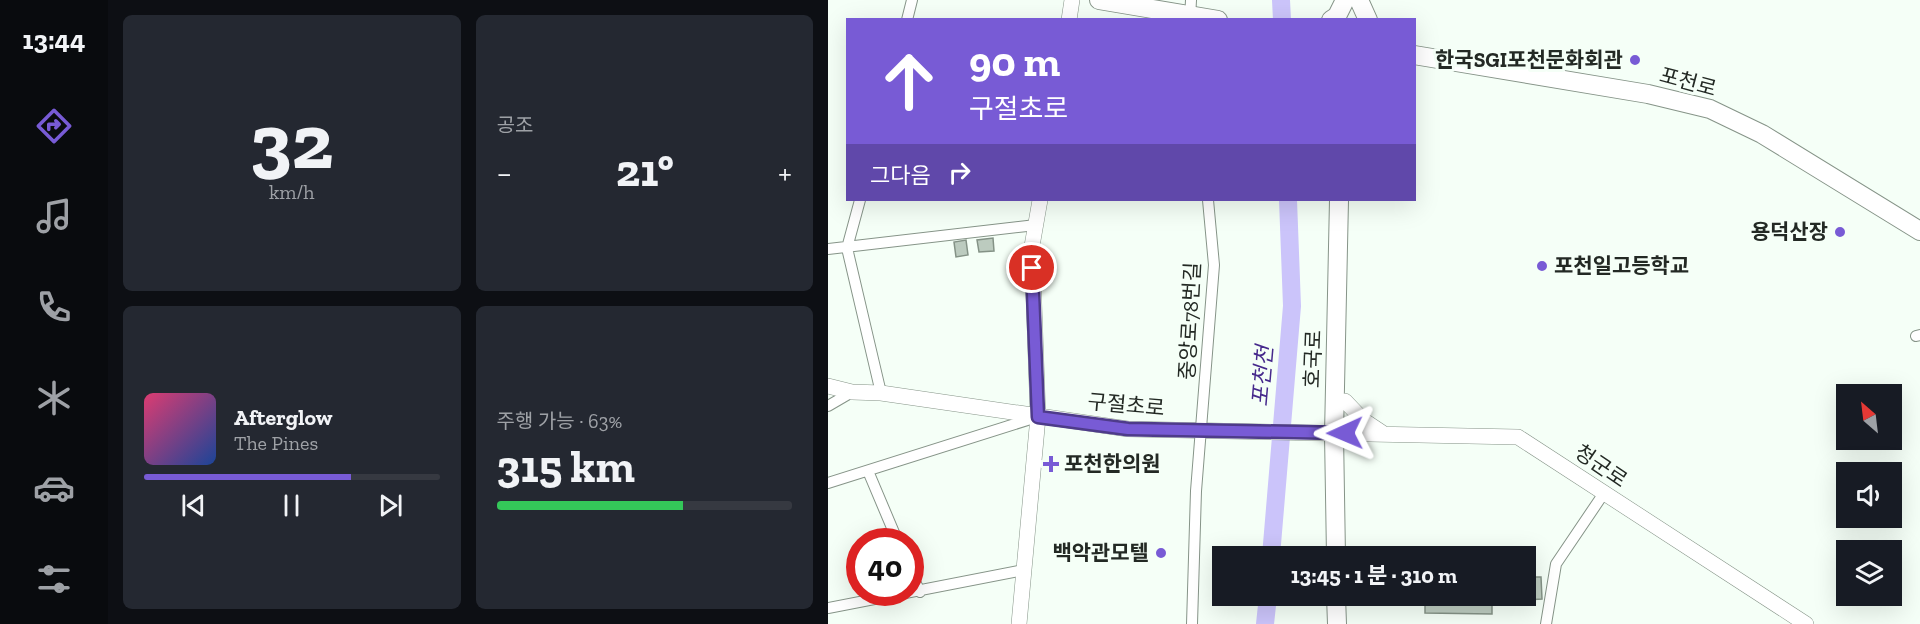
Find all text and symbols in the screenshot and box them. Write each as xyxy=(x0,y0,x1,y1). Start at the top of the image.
text: 13:44 xyxy=(23,24,85,56)
text: 90 m xyxy=(969,36,1060,87)
icon: ahead xyxy=(870,42,948,120)
place label: 한국SGI포천문화회관 xyxy=(1435,47,1623,72)
marker: 한국SGI포천문화회관 xyxy=(1628,53,1642,67)
street label: 포천로 xyxy=(1657,62,1719,101)
text: 구절초로 xyxy=(969,93,1068,125)
text: 32 xyxy=(250,94,333,188)
icon: directions xyxy=(33,105,75,147)
text: 공조 xyxy=(497,113,533,137)
text: 21° xyxy=(616,144,674,198)
text: − xyxy=(497,153,512,192)
text: + xyxy=(778,153,792,192)
icon: right xyxy=(943,156,976,189)
text: 그다음 xyxy=(870,162,931,189)
text: km/h xyxy=(269,180,315,204)
icon: music xyxy=(33,195,75,237)
place label: 용덕산장 xyxy=(1751,219,1828,244)
marker: 용덕산장 xyxy=(1833,225,1847,239)
pin xyxy=(1006,242,1057,293)
icon: arrive xyxy=(1015,251,1048,284)
place label: 포천일고등학교 xyxy=(1554,253,1689,278)
marker: 포천일고등학교 xyxy=(1535,259,1549,273)
street label: 중앙로78번길 xyxy=(1174,262,1205,380)
icon: phone xyxy=(33,286,75,328)
street label: 호국로 xyxy=(1299,330,1326,388)
water label: 포천천 xyxy=(1246,342,1279,407)
icon: climate xyxy=(33,377,75,419)
north arrow xyxy=(1836,384,1902,450)
map controls xyxy=(1836,384,1902,606)
street label: 구절초로 xyxy=(1086,389,1166,420)
position arrow xyxy=(1313,401,1377,465)
text: Afterglow xyxy=(234,404,332,431)
text: 주행 가능 · 63% xyxy=(497,409,622,433)
text: The Pines xyxy=(234,431,318,455)
street label: 청군로 xyxy=(1570,439,1632,492)
text: 315 km xyxy=(497,440,635,494)
place label: 포천한의원 xyxy=(1064,451,1161,476)
marker: 포천한의원 xyxy=(1042,455,1060,473)
button: sound xyxy=(1836,462,1902,528)
icon: car xyxy=(33,467,75,509)
icon: previous xyxy=(177,489,210,522)
icon: pause xyxy=(275,489,308,522)
icon: next xyxy=(374,489,407,522)
speed limit sign: 40 xyxy=(846,528,924,606)
place label: 백악관모텔 xyxy=(1052,540,1149,565)
button: layers xyxy=(1836,540,1902,606)
marker: 백악관모텔 xyxy=(1154,546,1168,560)
icon: filters xyxy=(33,558,75,600)
text: 13:45 · 1 분 · 310 m xyxy=(1291,562,1457,589)

